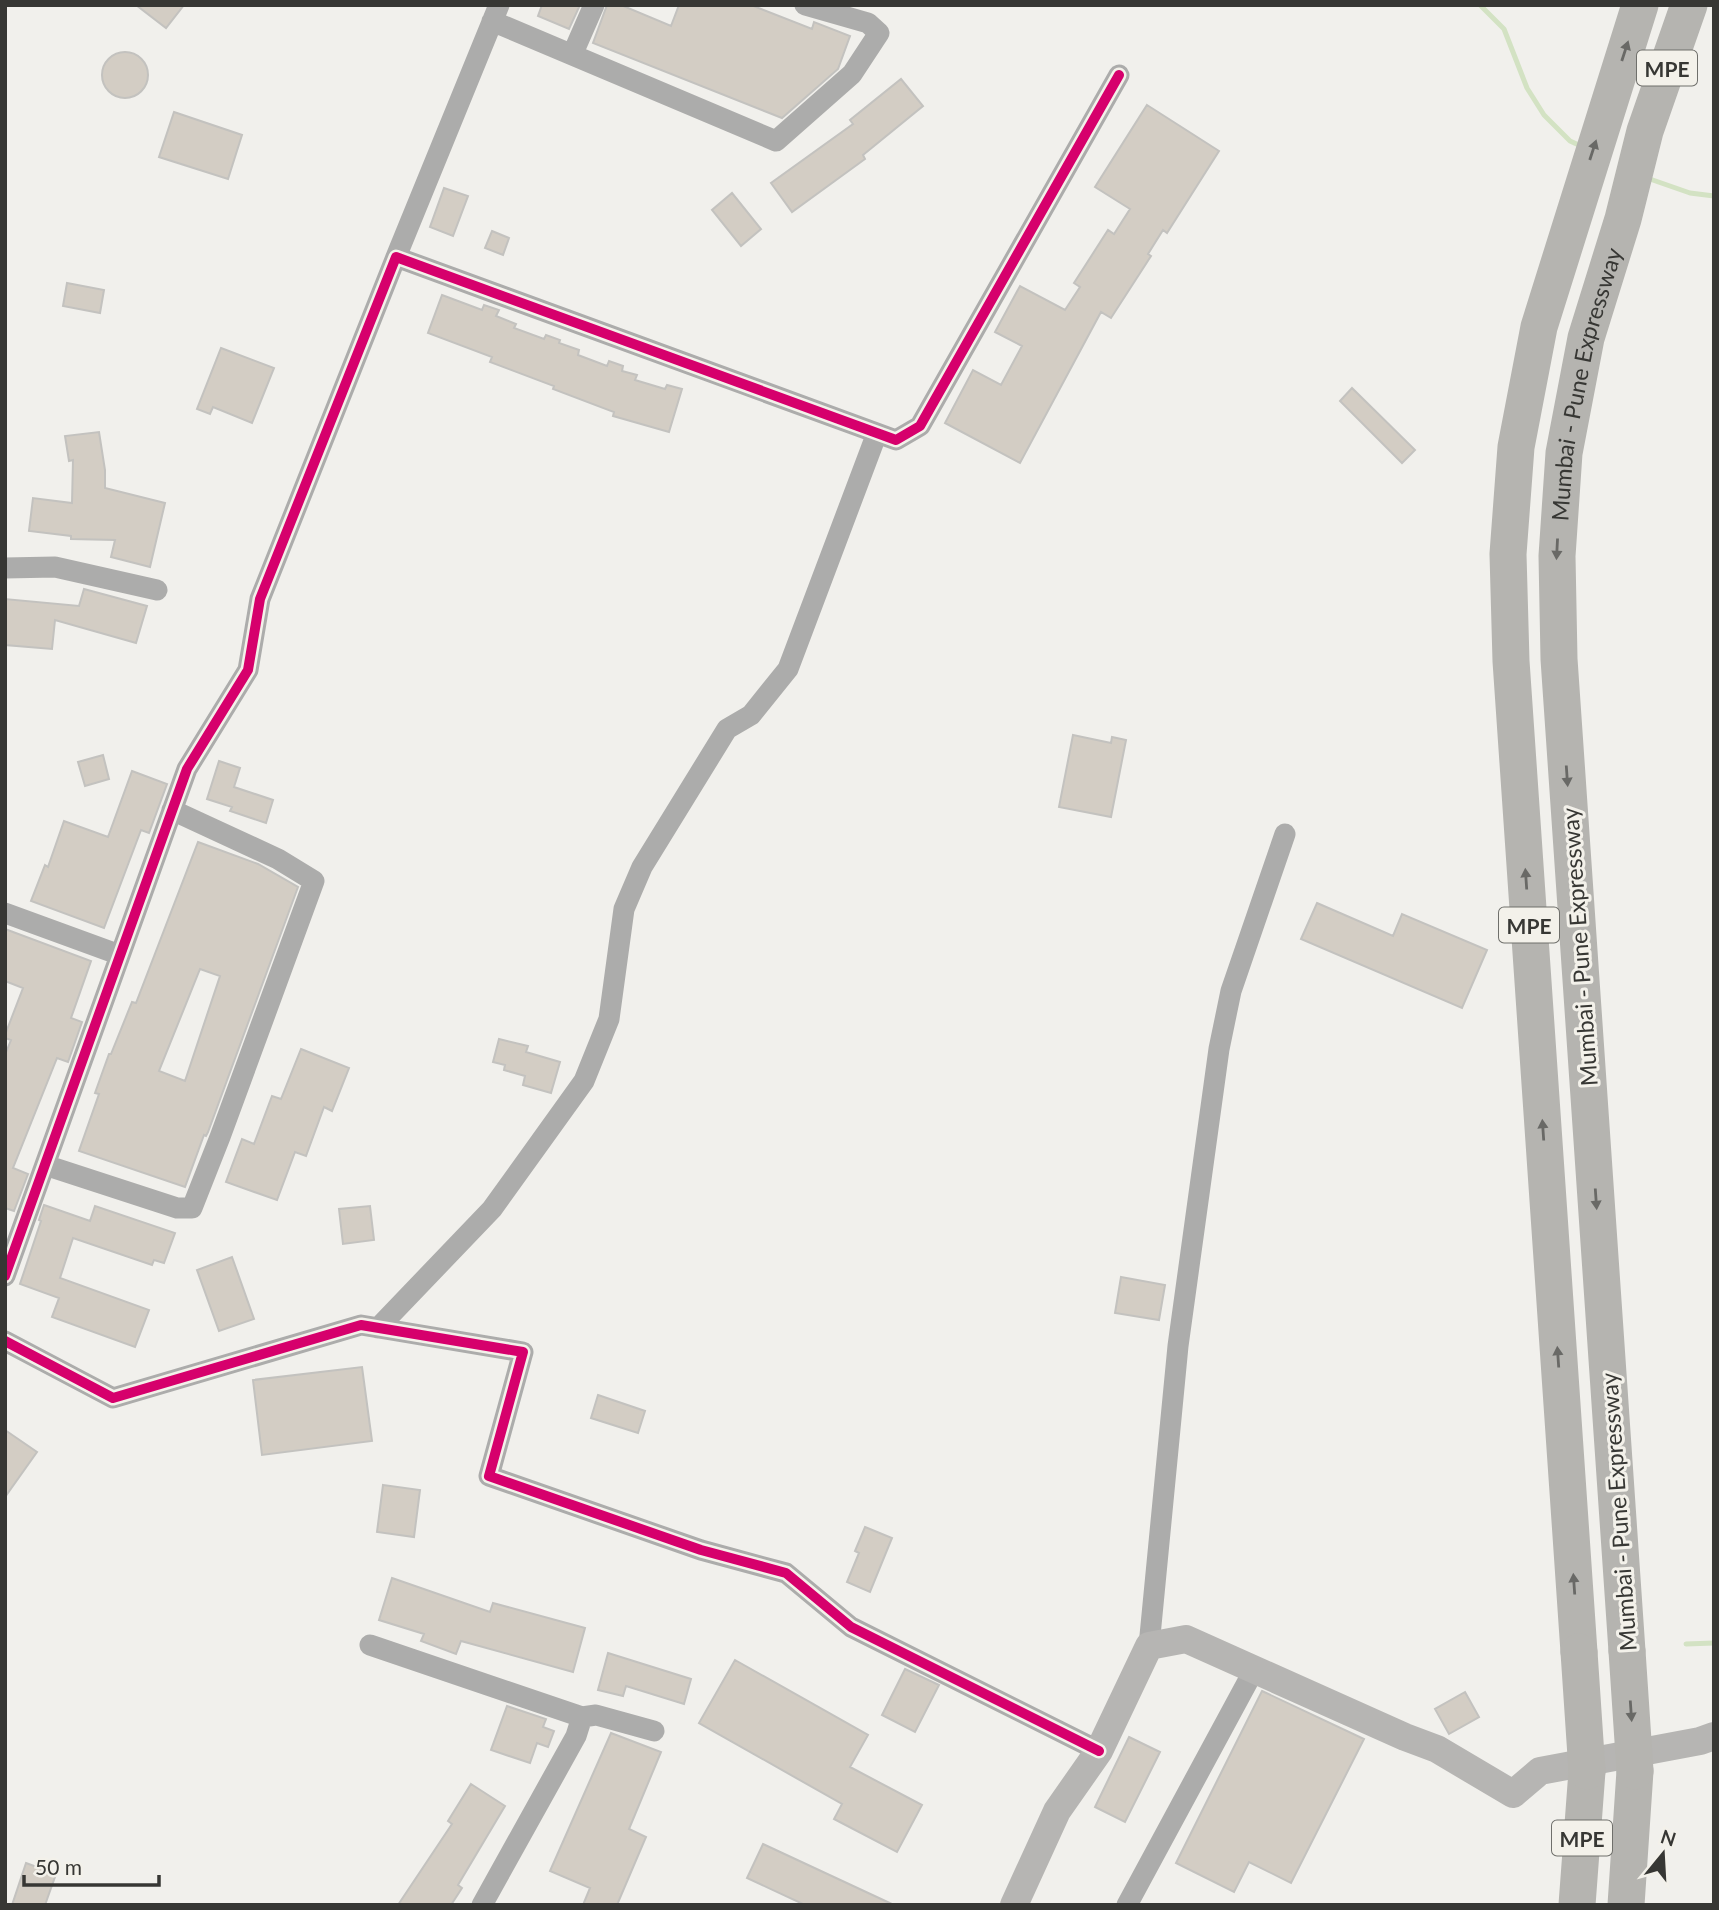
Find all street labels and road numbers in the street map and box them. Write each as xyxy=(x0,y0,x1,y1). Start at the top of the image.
road number: MPE xyxy=(1637,50,1697,86)
street label: Mumbai - Pune Expressway xyxy=(1545,244,1627,522)
street label: Mumbai - Pune Expressway xyxy=(1555,807,1603,1087)
road number: MPE xyxy=(1499,908,1559,942)
street label: Mumbai - Pune Expressway xyxy=(1594,1372,1642,1652)
road number: MPE xyxy=(1552,1820,1612,1856)

